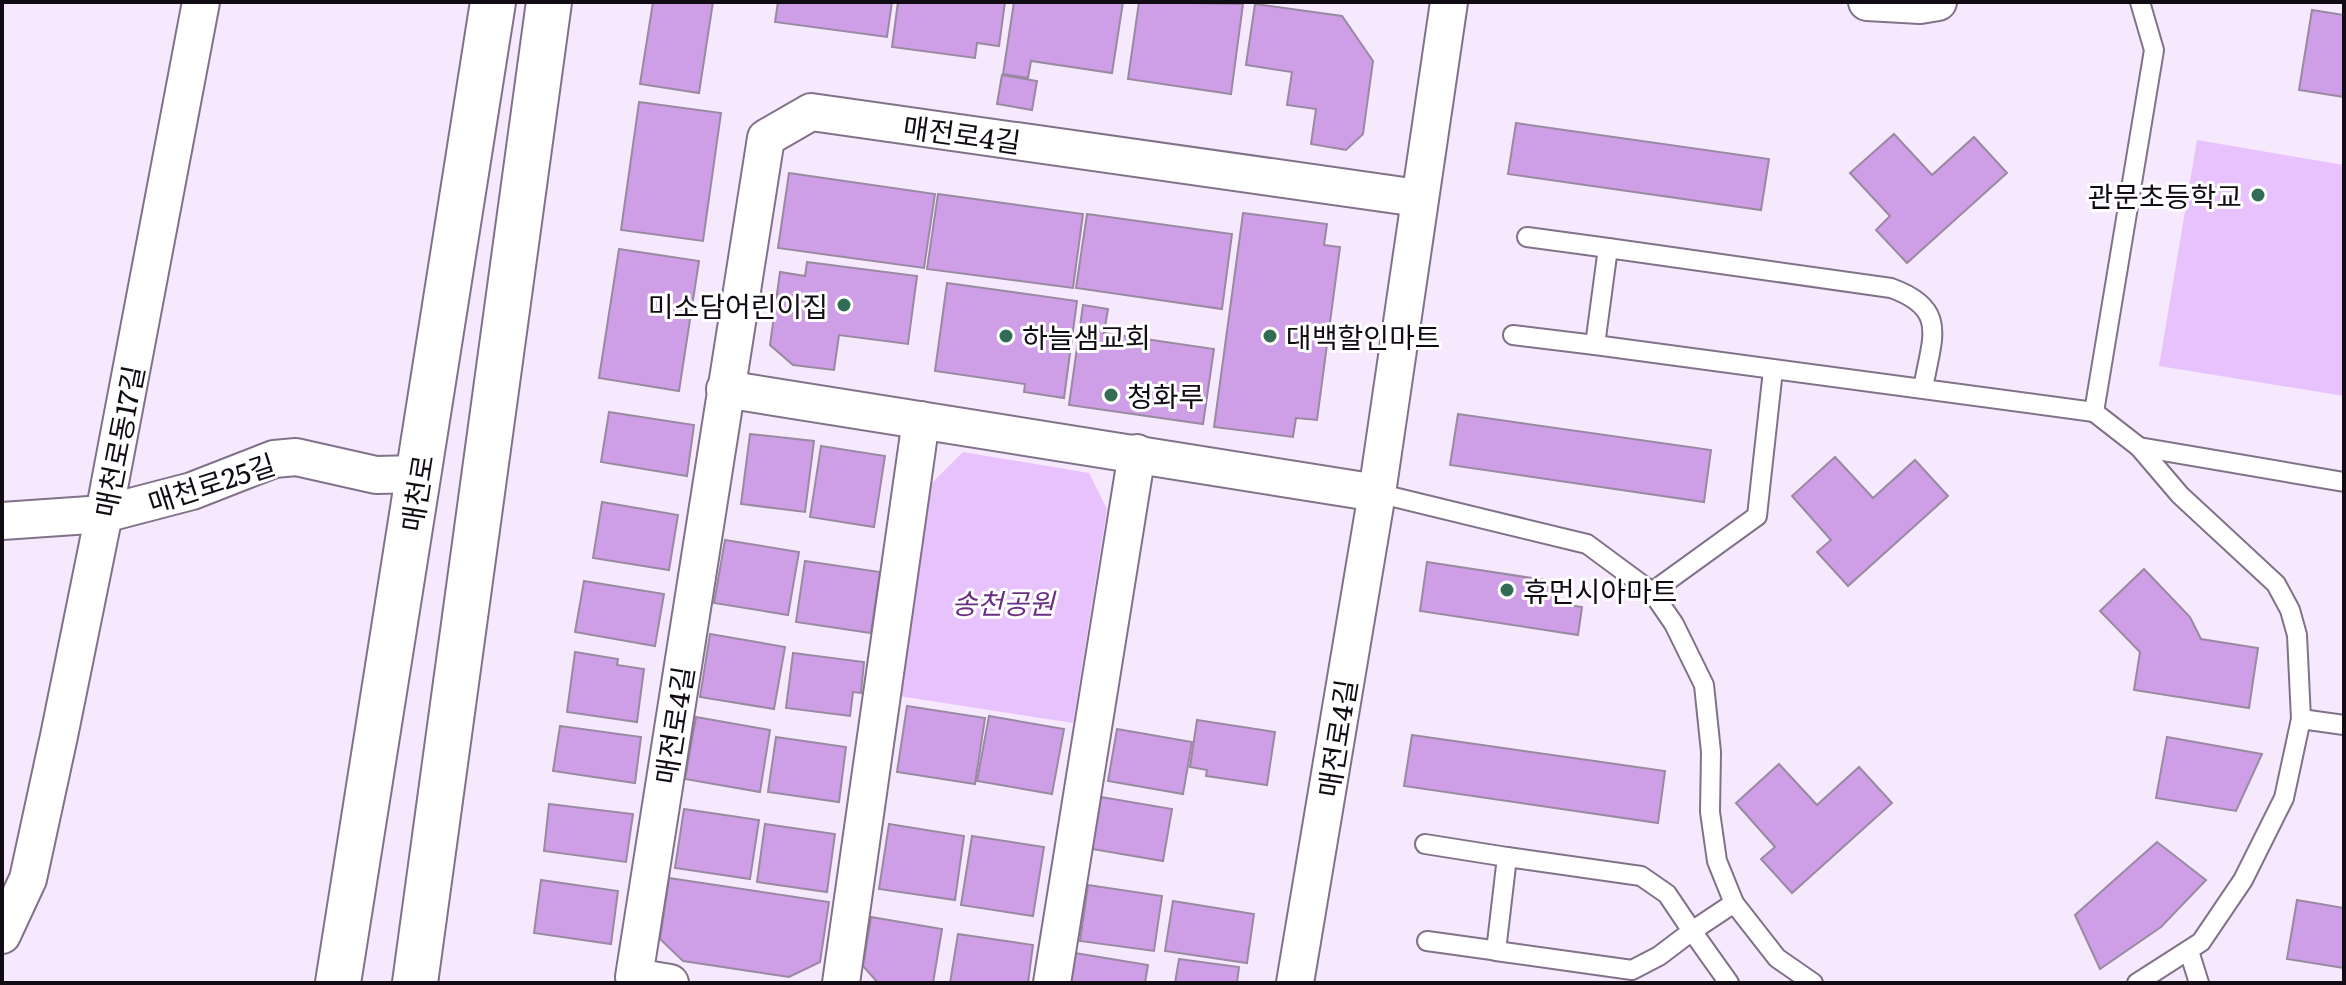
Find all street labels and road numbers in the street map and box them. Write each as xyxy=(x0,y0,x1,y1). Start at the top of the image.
street label: 매전로4길 xyxy=(900,104,1024,162)
street label: 매천로동17길 xyxy=(83,362,153,520)
street label: 매천로25길 xyxy=(142,442,280,522)
street label: 매천로 xyxy=(389,452,443,534)
street label: 매전로4길 xyxy=(643,663,703,787)
street label: 매전로4길 xyxy=(1306,676,1366,800)

